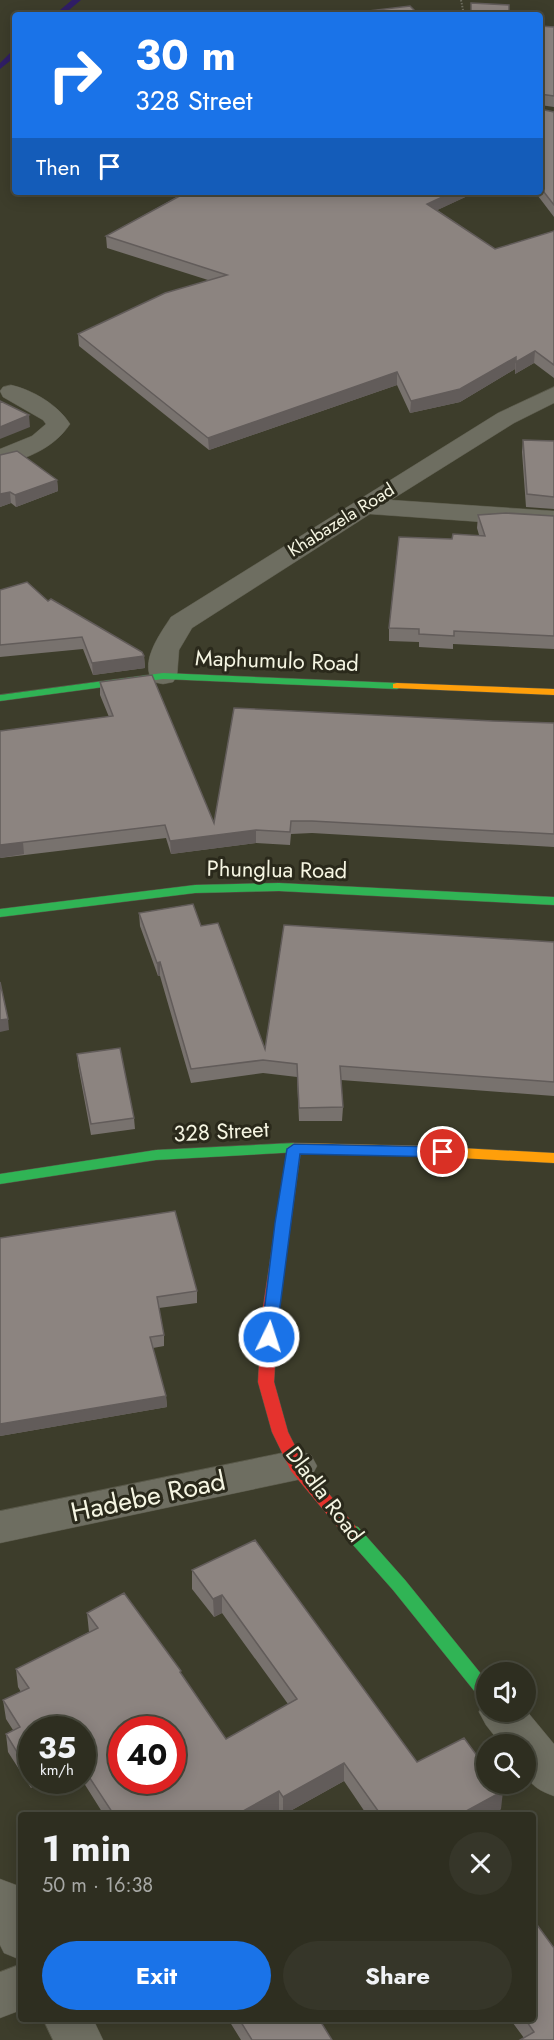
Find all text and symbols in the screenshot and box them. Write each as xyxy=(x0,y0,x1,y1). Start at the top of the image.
text: 30 m xyxy=(135,25,236,86)
icon: right xyxy=(36,36,114,114)
text: 328 Street xyxy=(135,81,252,120)
icon: arrive xyxy=(93,150,126,183)
text: Then xyxy=(36,151,81,183)
street label: Khabazela Road xyxy=(283,477,399,563)
street label: Maphumulo Road xyxy=(195,641,359,679)
street label: Phunglua Road xyxy=(206,852,348,886)
street label: 328 Street xyxy=(172,1112,270,1149)
pin xyxy=(417,1126,468,1177)
icon: arrive xyxy=(426,1135,459,1168)
position arrow xyxy=(237,1305,301,1369)
street label: Dladla Road xyxy=(278,1439,372,1549)
street label: Hadebe Road xyxy=(67,1461,229,1531)
map controls xyxy=(476,1662,536,1794)
button: sound xyxy=(476,1662,536,1722)
speed limit sign: 40 xyxy=(108,1716,186,1794)
text: 35 xyxy=(38,1726,76,1769)
button: search xyxy=(476,1734,536,1794)
text: km/h xyxy=(40,1759,74,1781)
text: 1 min xyxy=(42,1822,131,1874)
button: close xyxy=(449,1832,512,1895)
text: 50 m · 16:38 xyxy=(42,1871,153,1900)
button: Exit xyxy=(42,1941,271,2010)
button: Share xyxy=(283,1941,512,2010)

